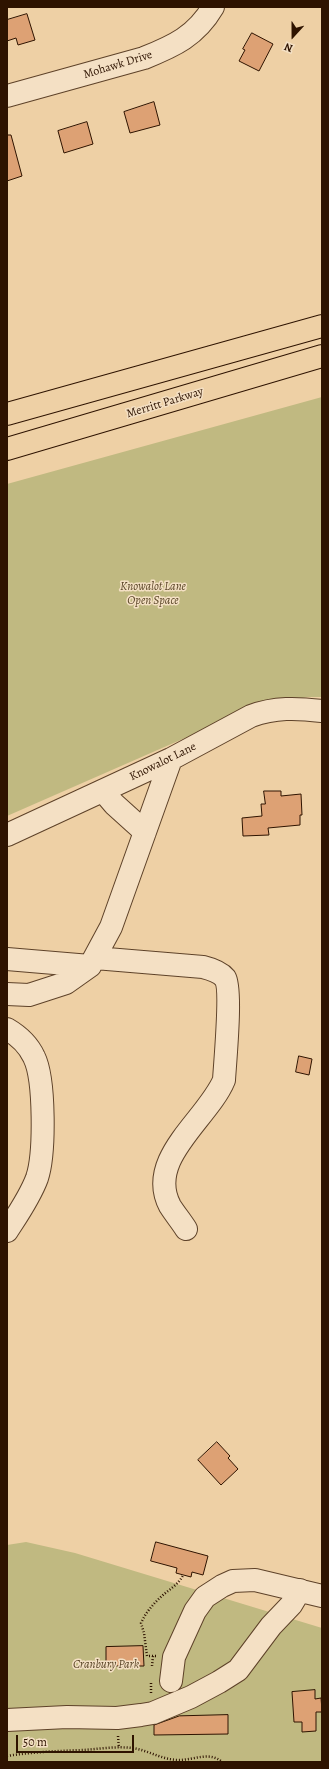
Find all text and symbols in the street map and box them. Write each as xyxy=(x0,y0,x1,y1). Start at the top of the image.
north arrow xyxy=(273,16,313,56)
text: N xyxy=(282,39,295,56)
street label: Mohawk Drive xyxy=(82,48,154,82)
street label: Merritt Parkway xyxy=(125,384,205,422)
park label: Knowalot Lane Open Space xyxy=(120,580,186,608)
street label: Knowalot Lane xyxy=(127,740,199,784)
park label: Cranbury Park xyxy=(73,1658,139,1672)
scale bar xyxy=(18,1727,136,1753)
text: 50 m xyxy=(23,1734,47,1750)

